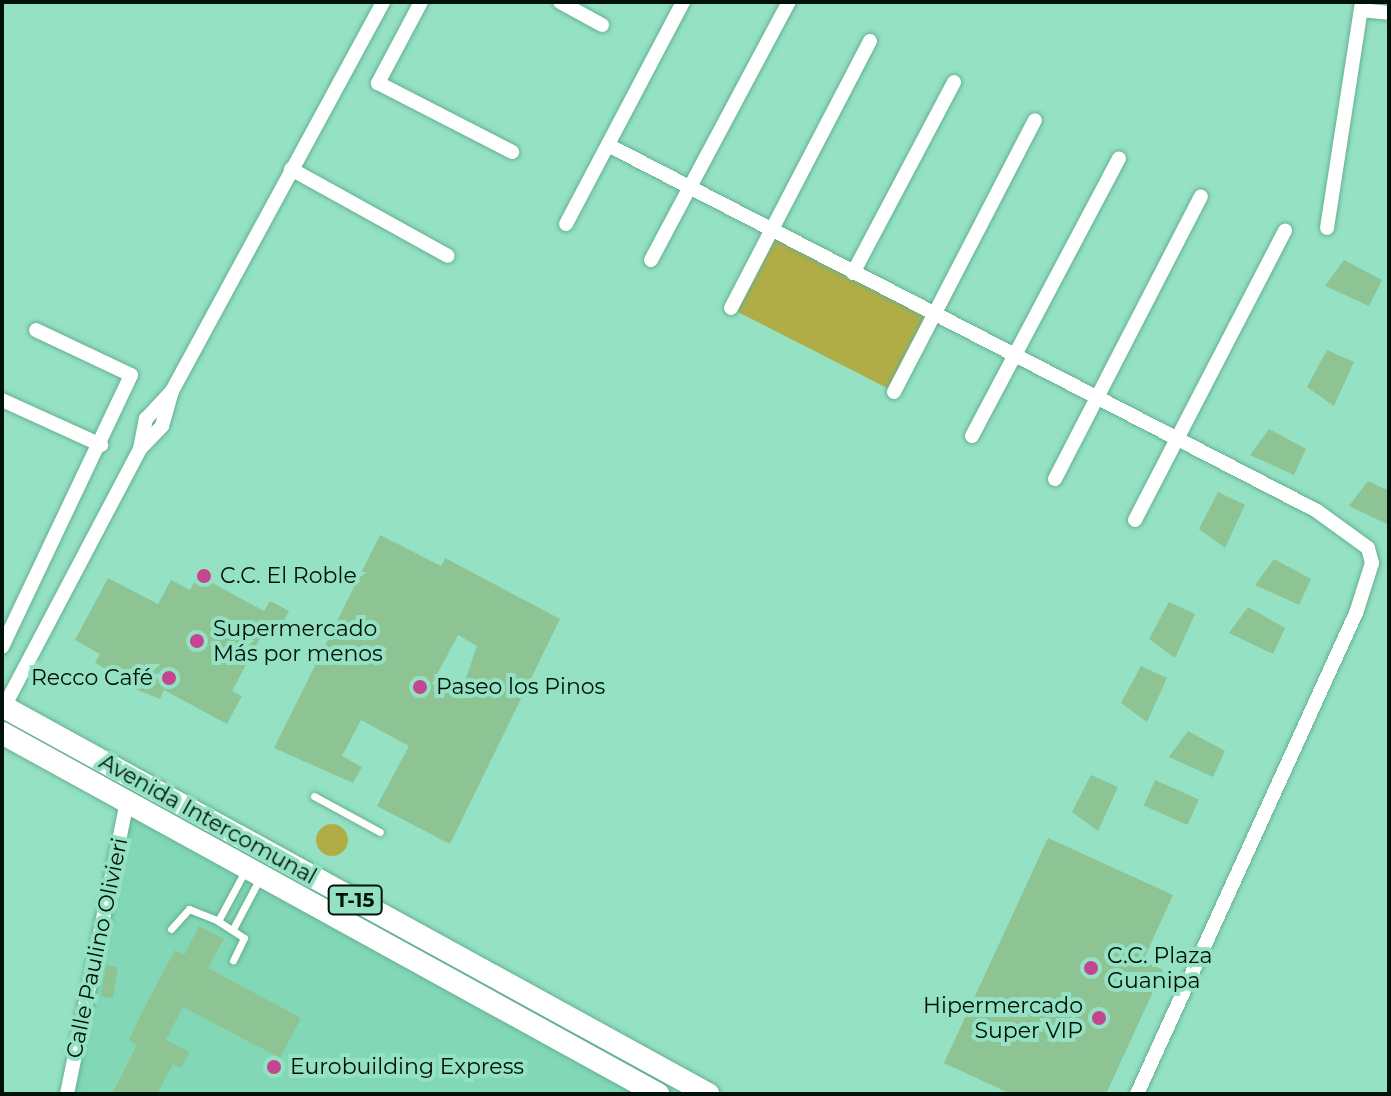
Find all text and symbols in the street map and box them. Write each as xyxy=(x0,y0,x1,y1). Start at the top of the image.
place label: C.C. El Roble xyxy=(220,563,357,589)
marker: C.C. El Roble xyxy=(195,567,213,585)
place label: Supermercado Más por menos xyxy=(213,615,383,666)
marker: Supermercado Más por menos xyxy=(188,632,206,650)
place label: Recco Café xyxy=(31,665,153,691)
marker: Recco Café xyxy=(160,669,178,687)
place label: Paseo los Pinos xyxy=(436,674,605,700)
marker: Paseo los Pinos xyxy=(411,678,429,696)
street label: Avenida Intercomunal xyxy=(95,748,321,890)
street label: Calle Paulino Olivieri xyxy=(61,835,133,1061)
road number: T-15 xyxy=(327,884,383,916)
place label: C.C. Plaza Guanipa xyxy=(1107,942,1212,994)
marker: C.C. Plaza Guanipa xyxy=(1082,959,1100,977)
place label: Hipermercado Super VIP xyxy=(923,992,1083,1044)
marker: Hipermercado Super VIP xyxy=(1090,1009,1108,1027)
place label: Eurobuilding Express xyxy=(290,1054,524,1080)
marker: Eurobuilding Express xyxy=(265,1058,283,1076)

